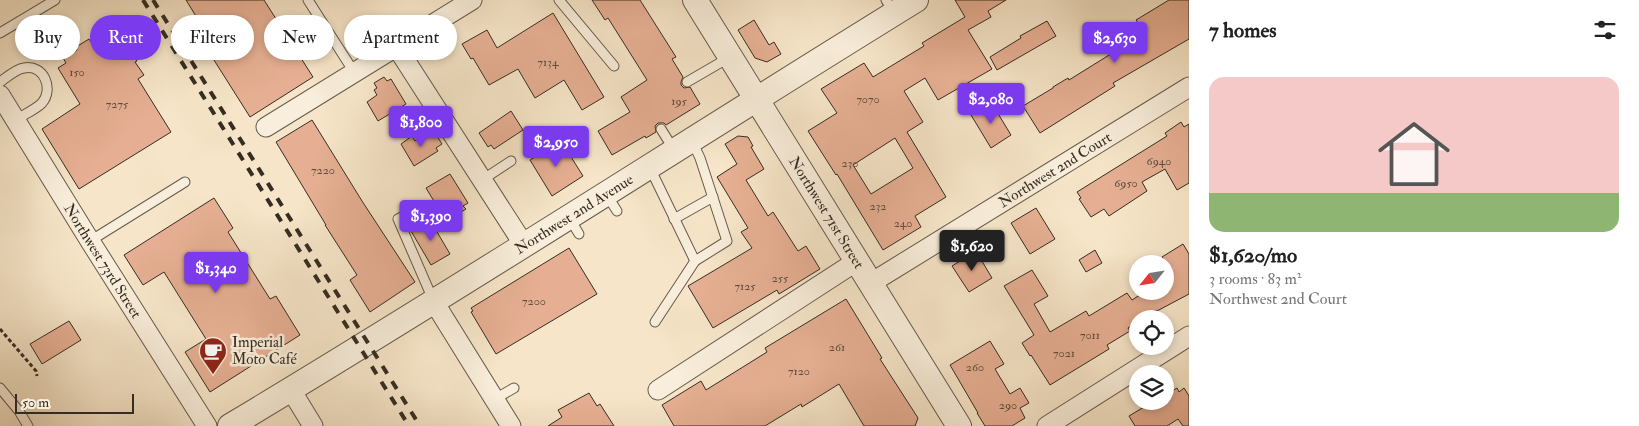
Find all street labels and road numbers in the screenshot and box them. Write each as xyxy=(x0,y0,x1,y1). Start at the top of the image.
street label: Northwest 2nd Court xyxy=(995,128,1115,212)
street label: Northwest 71st Street xyxy=(785,153,869,272)
street label: Northwest 2nd Avenue xyxy=(511,170,637,258)
street label: Northwest 73rd Street xyxy=(60,200,146,322)

